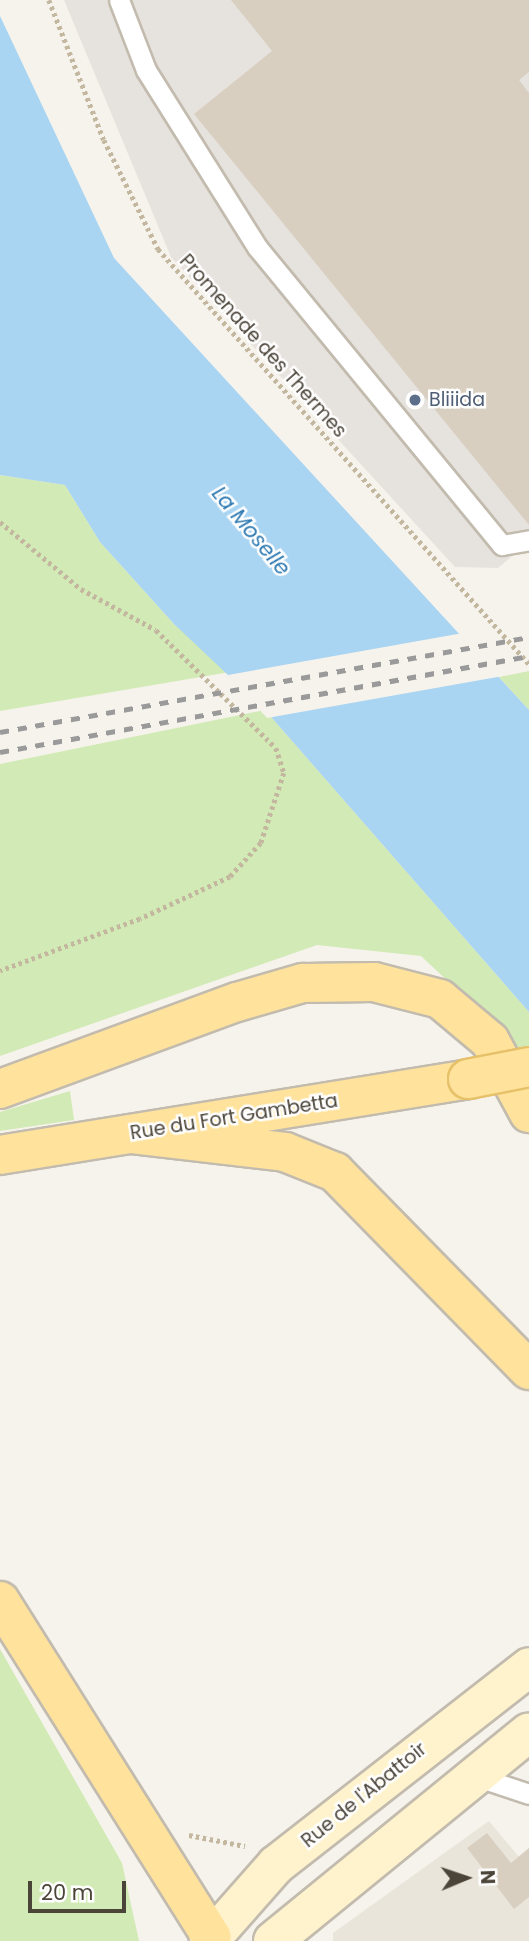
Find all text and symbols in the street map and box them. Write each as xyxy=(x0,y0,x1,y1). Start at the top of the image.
street label: Promenade des Thermes xyxy=(175,250,351,442)
place label: Bliiida xyxy=(429,389,485,411)
marker: Bliiida xyxy=(407,392,423,408)
water label: La Moselle xyxy=(207,481,295,581)
street label: Rue du Fort Gambetta xyxy=(129,1089,339,1145)
street label: Rue de l'Abattoir xyxy=(297,1738,431,1852)
north arrow xyxy=(431,1843,501,1913)
scale bar xyxy=(32,1868,130,1912)
text: N xyxy=(474,1870,501,1885)
text: 20 m xyxy=(41,1878,94,1907)

